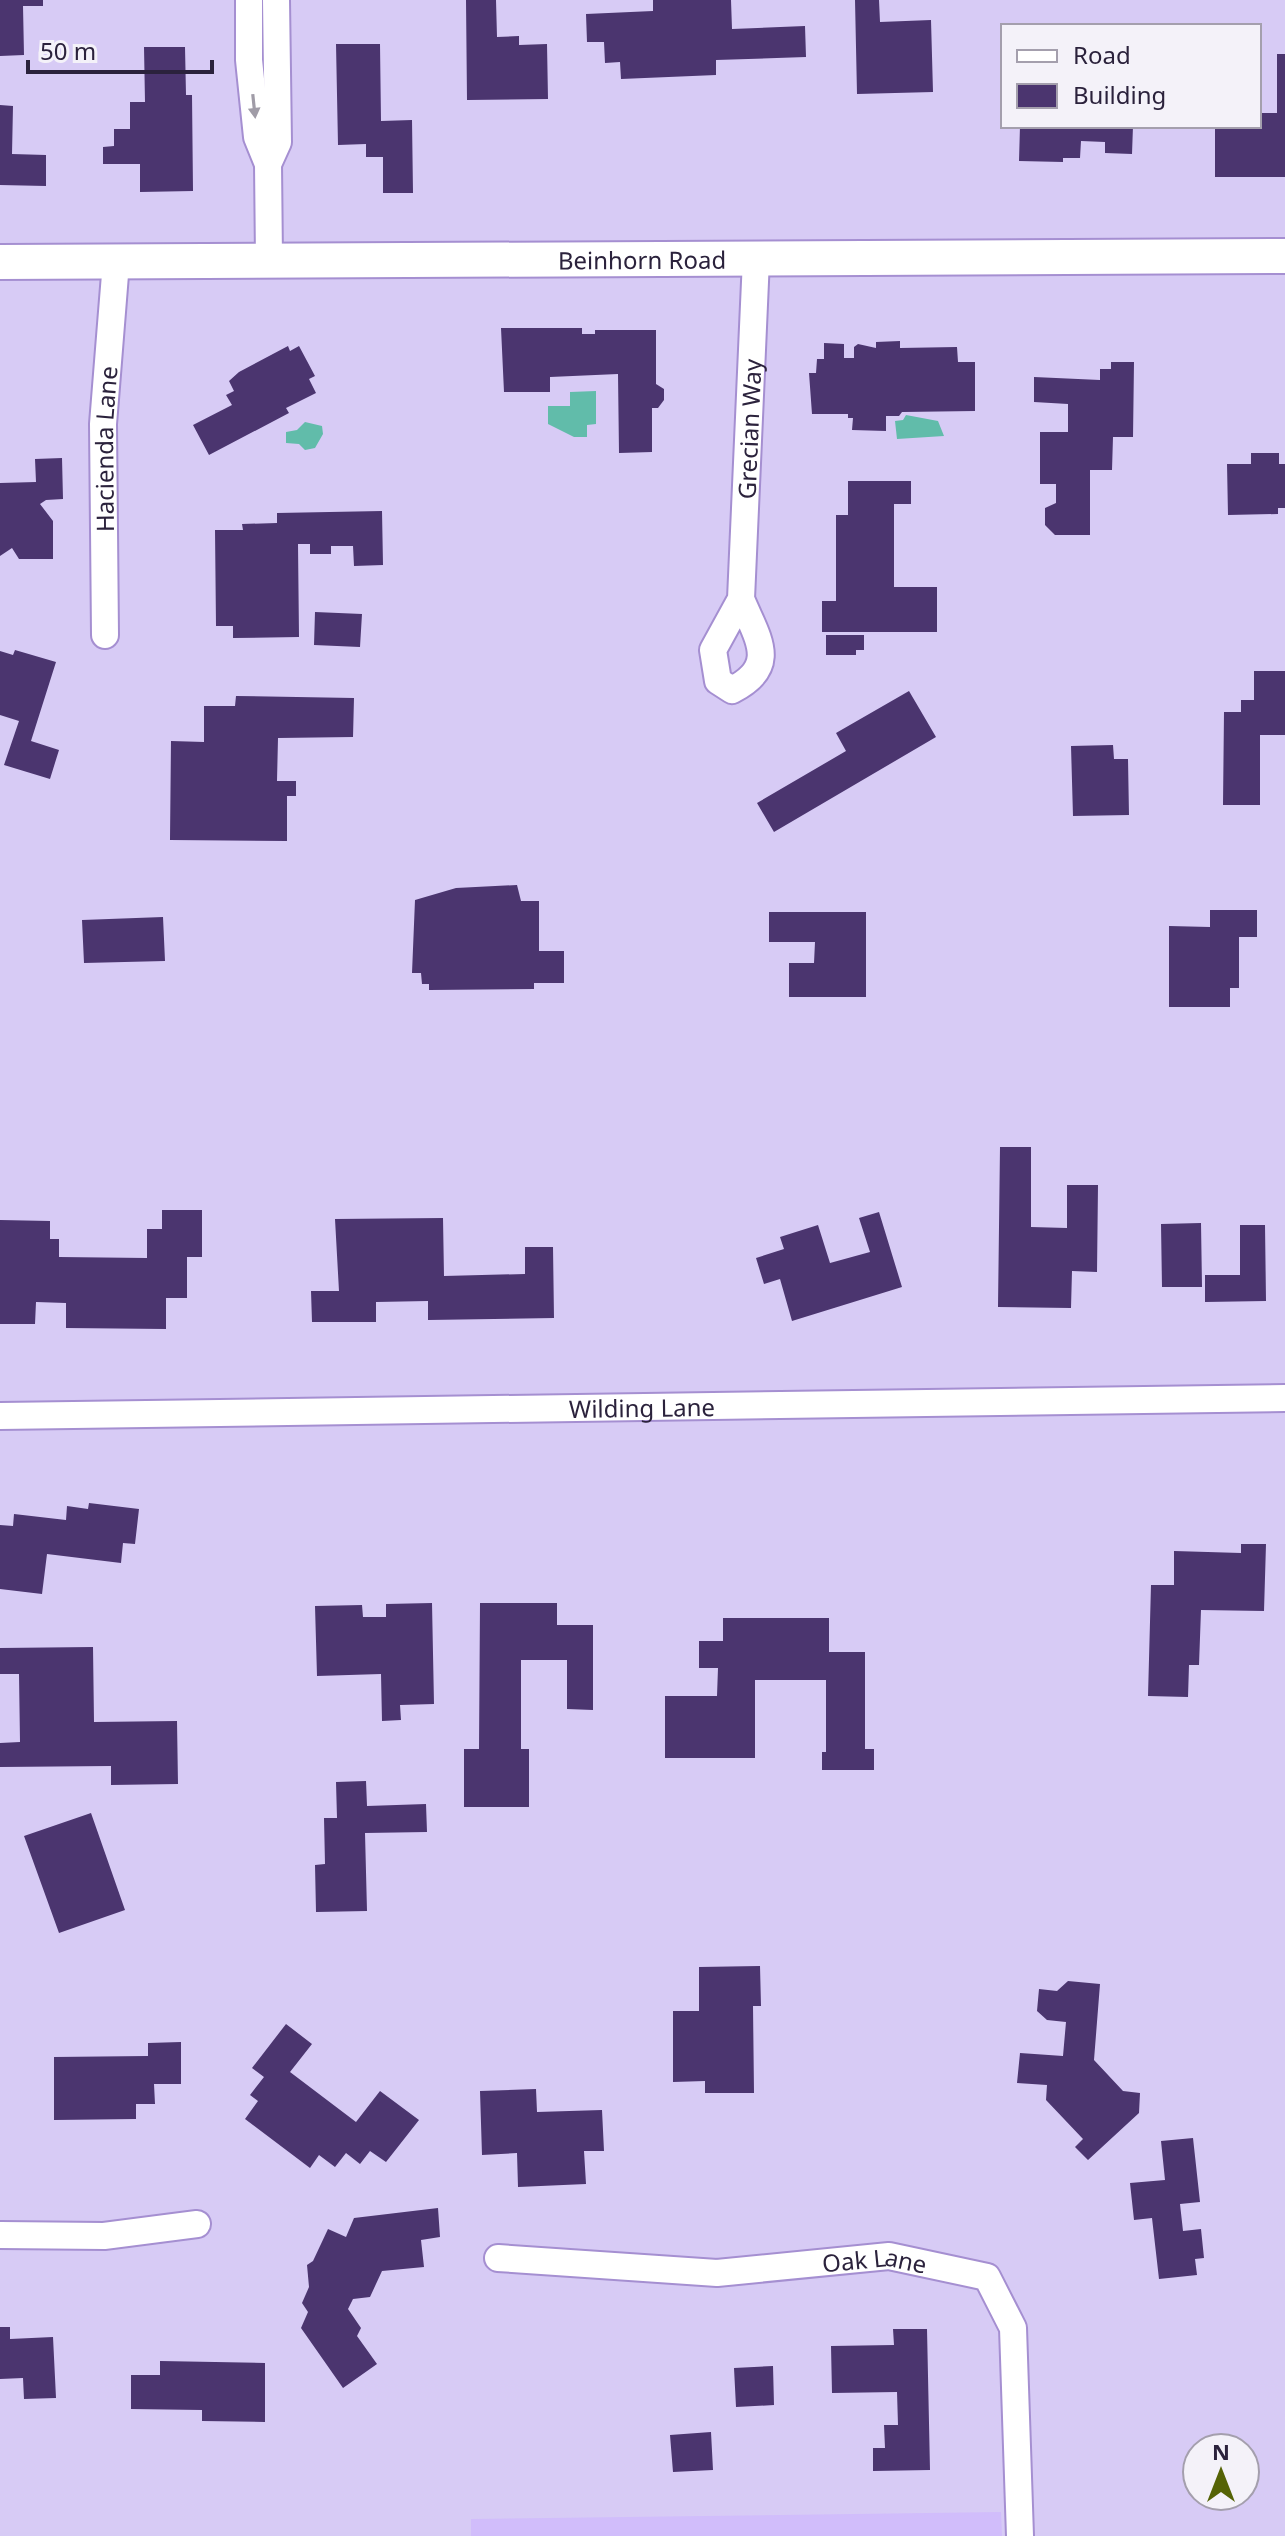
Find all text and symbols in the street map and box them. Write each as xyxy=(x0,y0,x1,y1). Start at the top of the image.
scale bar xyxy=(28,24,212,74)
legend xyxy=(1001,24,1261,128)
text: 50 m xyxy=(40,34,96,67)
text: Road xyxy=(1073,38,1131,71)
text: Building xyxy=(1073,78,1166,111)
one-way arrow xyxy=(248,94,261,119)
street label: Beinhorn Road xyxy=(558,242,726,276)
street label: Grecian Way xyxy=(729,357,768,500)
street label: Hacienda Lane xyxy=(86,365,124,532)
street label: Wilding Lane xyxy=(569,1389,715,1425)
street label: Oak Lane xyxy=(820,2239,930,2280)
north arrow xyxy=(1181,2432,1261,2512)
text: N xyxy=(1212,2436,1230,2466)

